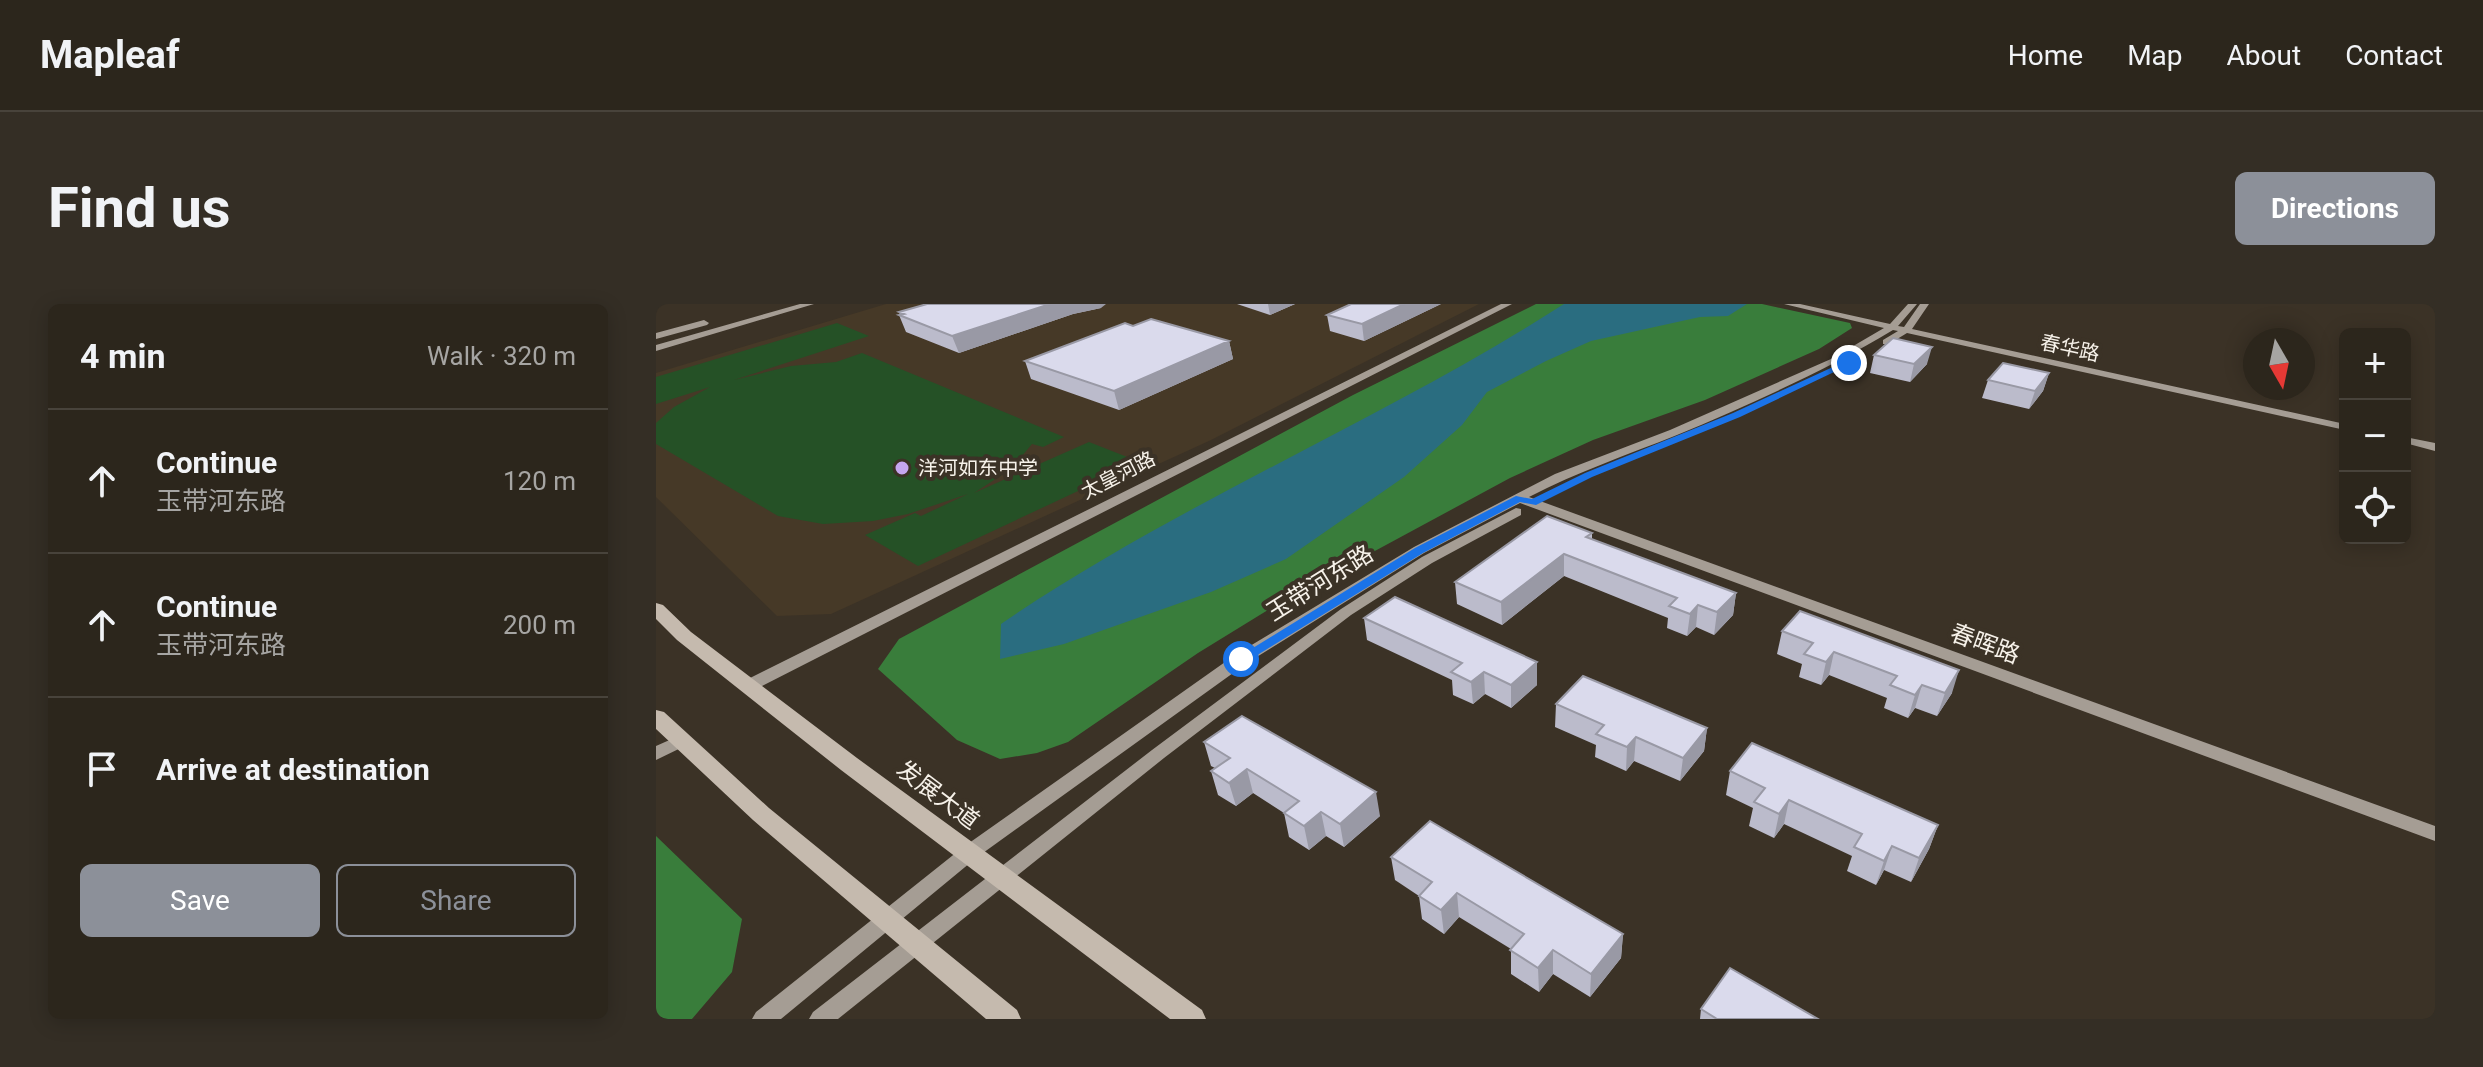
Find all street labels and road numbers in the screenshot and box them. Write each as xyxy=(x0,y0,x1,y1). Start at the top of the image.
street label: 春华路 xyxy=(2038,330,2102,366)
street label: 太皇河路 xyxy=(1077,446,1159,504)
street label: 玉带河东路 xyxy=(1262,539,1378,627)
street label: 春晖路 xyxy=(1946,619,2024,669)
street label: 发展大道 xyxy=(891,755,985,835)

